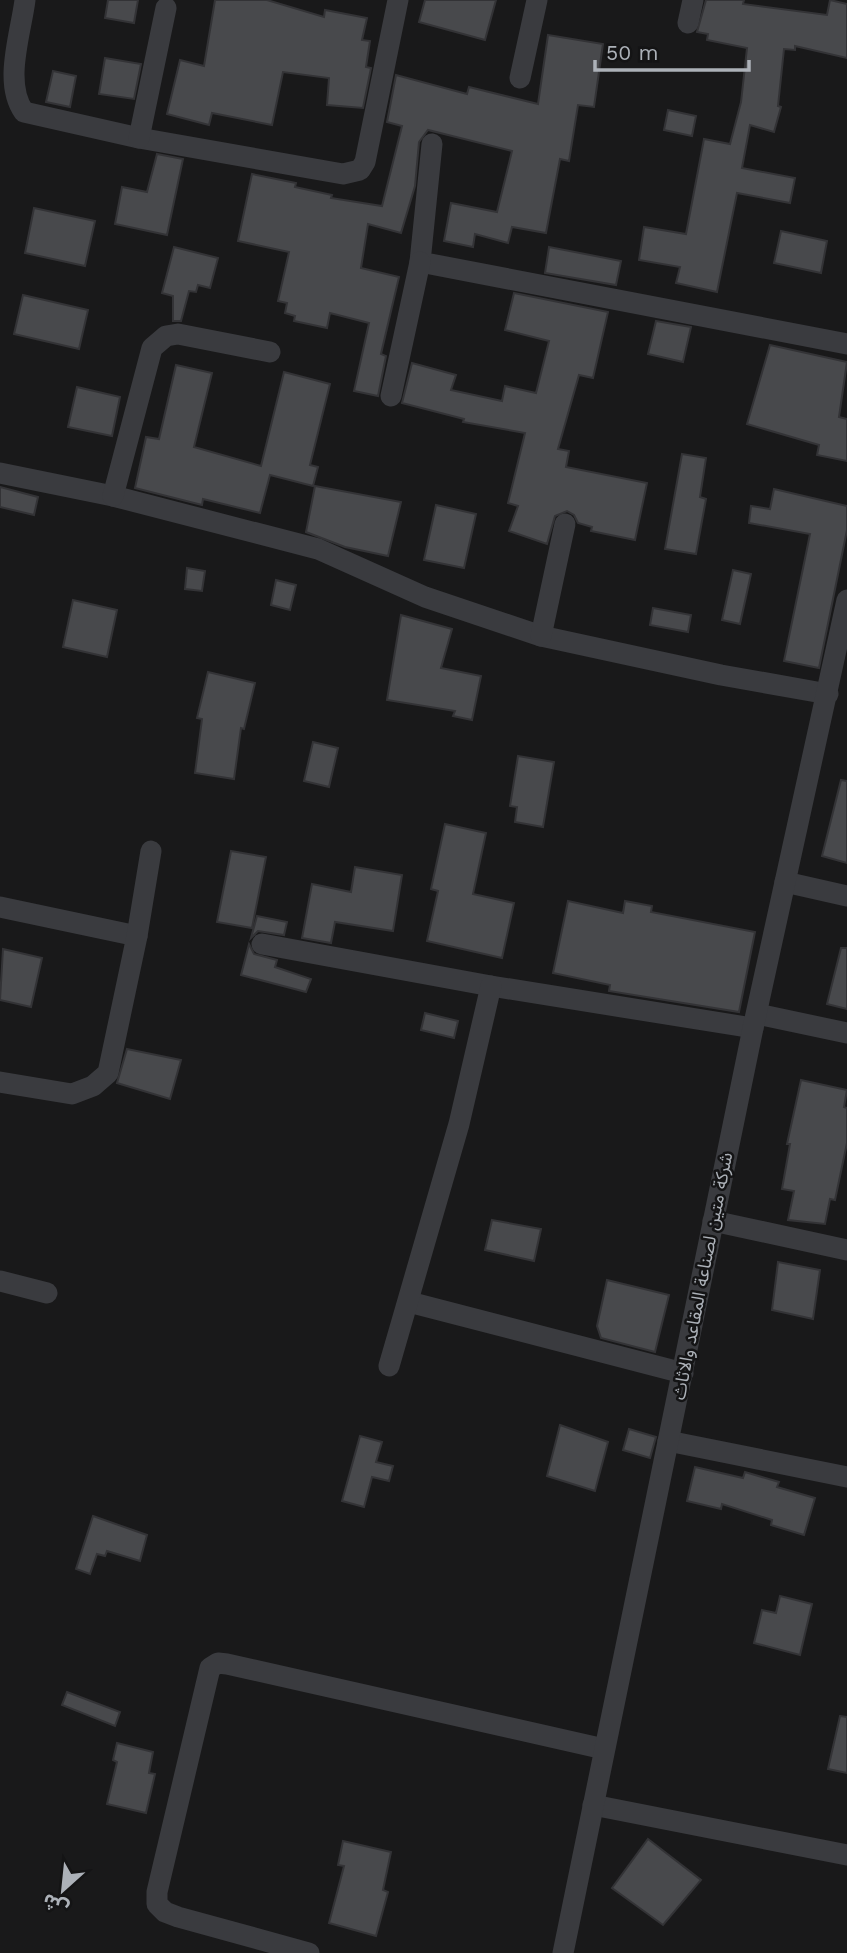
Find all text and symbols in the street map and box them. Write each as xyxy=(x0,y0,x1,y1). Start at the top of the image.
scale bar xyxy=(595,28,749,72)
text: 50 m xyxy=(606,40,658,65)
street label: شركة متين لصناعة المقاعد والاثاث xyxy=(668,1150,737,1402)
north arrow xyxy=(28,1855,98,1925)
text: ش xyxy=(39,1889,72,1921)

